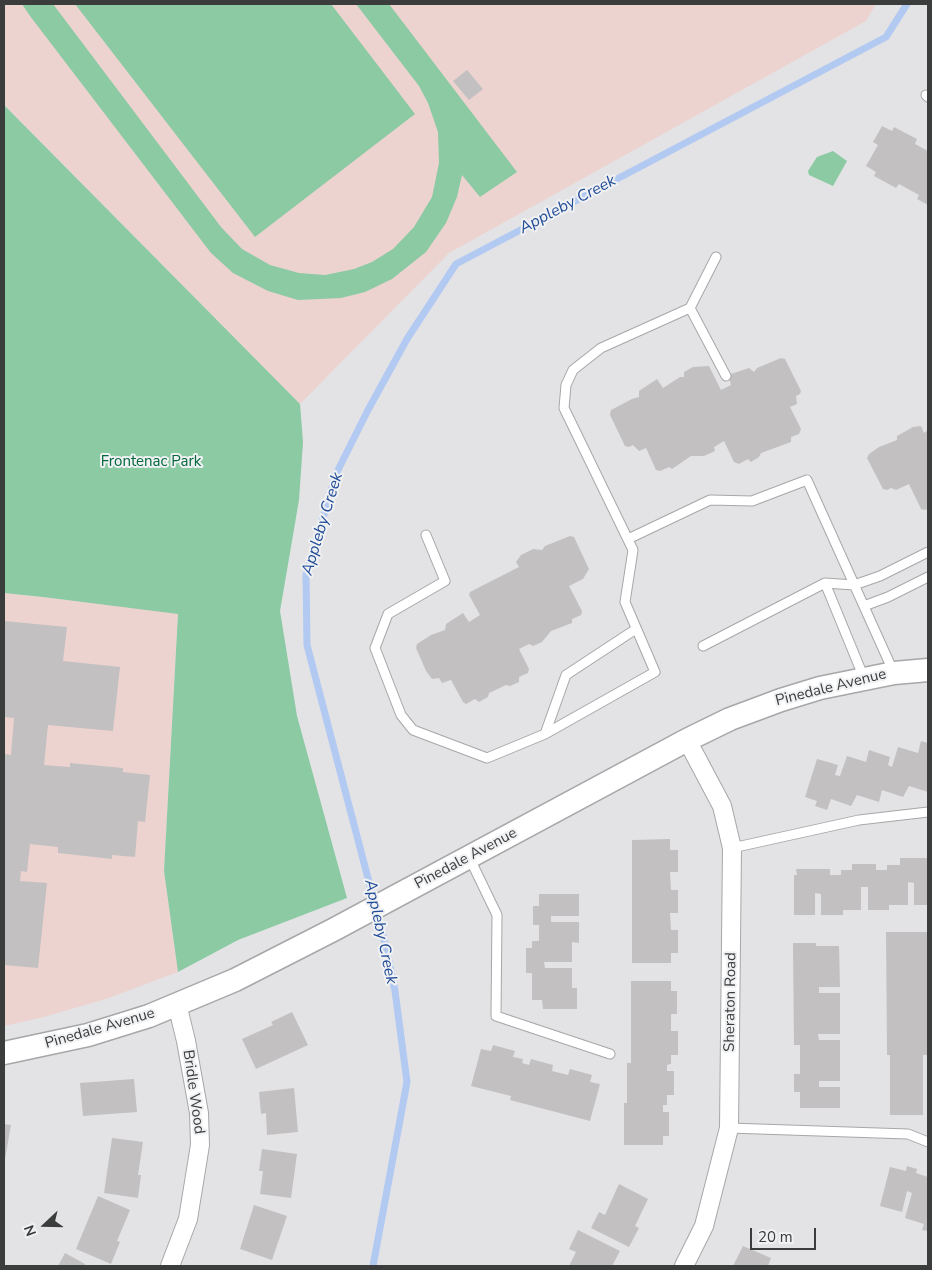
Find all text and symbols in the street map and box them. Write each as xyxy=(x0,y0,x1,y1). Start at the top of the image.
water label: Appleby Creek xyxy=(516,172,620,238)
park label: Frontenac Park xyxy=(101,453,201,471)
water label: Appleby Creek xyxy=(298,470,348,578)
street label: Pinedale Avenue xyxy=(774,666,888,710)
street label: Pinedale Avenue xyxy=(412,824,520,894)
water label: Appleby Creek xyxy=(360,878,400,986)
street label: Sheraton Road xyxy=(721,952,741,1052)
street label: Pinedale Avenue xyxy=(43,1005,157,1053)
street label: Bridle Wood xyxy=(178,1049,208,1135)
north arrow xyxy=(20,1200,70,1250)
scale bar xyxy=(752,1218,818,1250)
text: N xyxy=(20,1222,41,1239)
text: 20 m xyxy=(758,1227,793,1247)

